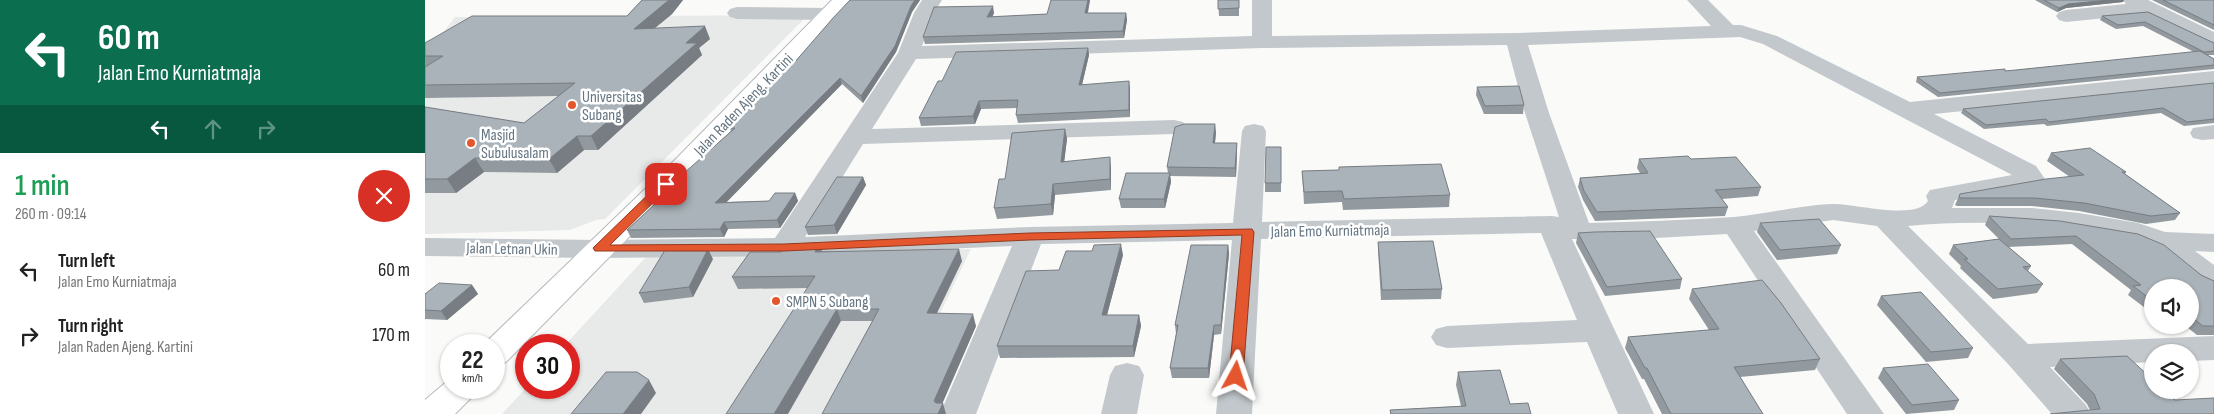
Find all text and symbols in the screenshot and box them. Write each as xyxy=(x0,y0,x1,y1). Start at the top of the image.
text: 60 m xyxy=(98,17,160,60)
icon: left xyxy=(15,20,80,85)
street label: Jalan Raden Ajeng. Kartini xyxy=(690,50,798,161)
text: Jalan Emo Kurniatmaja xyxy=(98,60,261,87)
place label: Universitas Subang xyxy=(582,88,642,125)
marker: Universitas Subang xyxy=(566,99,578,111)
icon: left xyxy=(146,115,174,143)
icon: ahead xyxy=(199,115,227,143)
icon: right xyxy=(252,115,280,143)
place label: Masjid Subulusalam xyxy=(481,126,549,163)
marker: Masjid Subulusalam xyxy=(465,137,477,149)
pin xyxy=(645,163,687,205)
text: 1 min xyxy=(15,168,70,204)
button: close xyxy=(358,170,410,222)
icon: arrive xyxy=(652,170,680,198)
text: 260 m · 09:14 xyxy=(15,205,86,224)
street label: Jalan Emo Kurniatmaja xyxy=(1270,221,1390,242)
street label: Jalan Letnan Ukin xyxy=(465,239,558,260)
text: Turn left xyxy=(58,250,115,273)
icon: left xyxy=(15,257,43,285)
text: 60 m xyxy=(378,259,410,282)
text: Jalan Emo Kurniatmaja xyxy=(58,273,177,292)
map controls xyxy=(2144,279,2199,399)
button: sound xyxy=(2144,279,2199,334)
place label: SMPN 5 Subang xyxy=(786,293,868,312)
marker: SMPN 5 Subang xyxy=(770,295,782,307)
text: Turn right xyxy=(58,315,123,338)
icon: right xyxy=(15,322,43,350)
text: 170 m xyxy=(372,324,410,347)
speed limit sign: 30 xyxy=(515,334,580,399)
text: Jalan Raden Ajeng. Kartini xyxy=(58,338,193,357)
button: layers xyxy=(2144,344,2199,399)
text: 22 xyxy=(462,345,483,376)
position arrow xyxy=(1209,349,1261,401)
text: km/h xyxy=(462,371,483,386)

